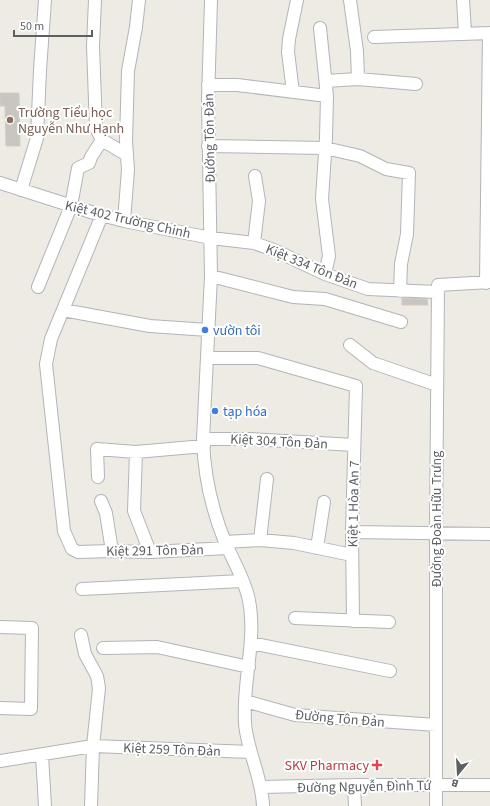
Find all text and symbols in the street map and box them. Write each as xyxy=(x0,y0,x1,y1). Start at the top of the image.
scale bar xyxy=(14,12,92,38)
text: 50 m xyxy=(20,18,44,35)
street label: Đường Tôn Đản xyxy=(199,93,221,183)
place label: Trường Tiểu học Nguyễn Như Hạnh xyxy=(18,103,124,139)
marker: Trường Tiểu học Nguyễn Như Hạnh xyxy=(5,115,15,125)
street label: Kiệt 402 Trường Chinh xyxy=(63,196,193,244)
street label: Kiệt 334 Tôn Đản xyxy=(263,239,361,295)
place label: vườn tôi xyxy=(213,321,261,341)
marker: vườn tôi xyxy=(200,325,210,335)
place label: tạp hóa xyxy=(223,402,267,422)
marker: tạp hóa xyxy=(210,406,220,416)
street label: Kiệt 304 Tôn Đản xyxy=(230,429,328,455)
street label: Đường Đoàn Hữu Trưng xyxy=(427,451,447,587)
street label: Kiệt 1 Hòa An 7 xyxy=(343,460,365,548)
street label: Kiệt 291 Tôn Đản xyxy=(106,540,204,562)
street label: Đường Tôn Đản xyxy=(294,705,386,733)
street label: Kiệt 259 Tôn Đản xyxy=(123,738,221,762)
north arrow xyxy=(438,754,478,794)
place label: SKV Pharmacy xyxy=(284,756,369,776)
marker: SKV Pharmacy xyxy=(372,760,382,770)
text: B xyxy=(449,775,461,791)
street label: Đường Nguyễn Đình Tứ xyxy=(297,776,432,798)

